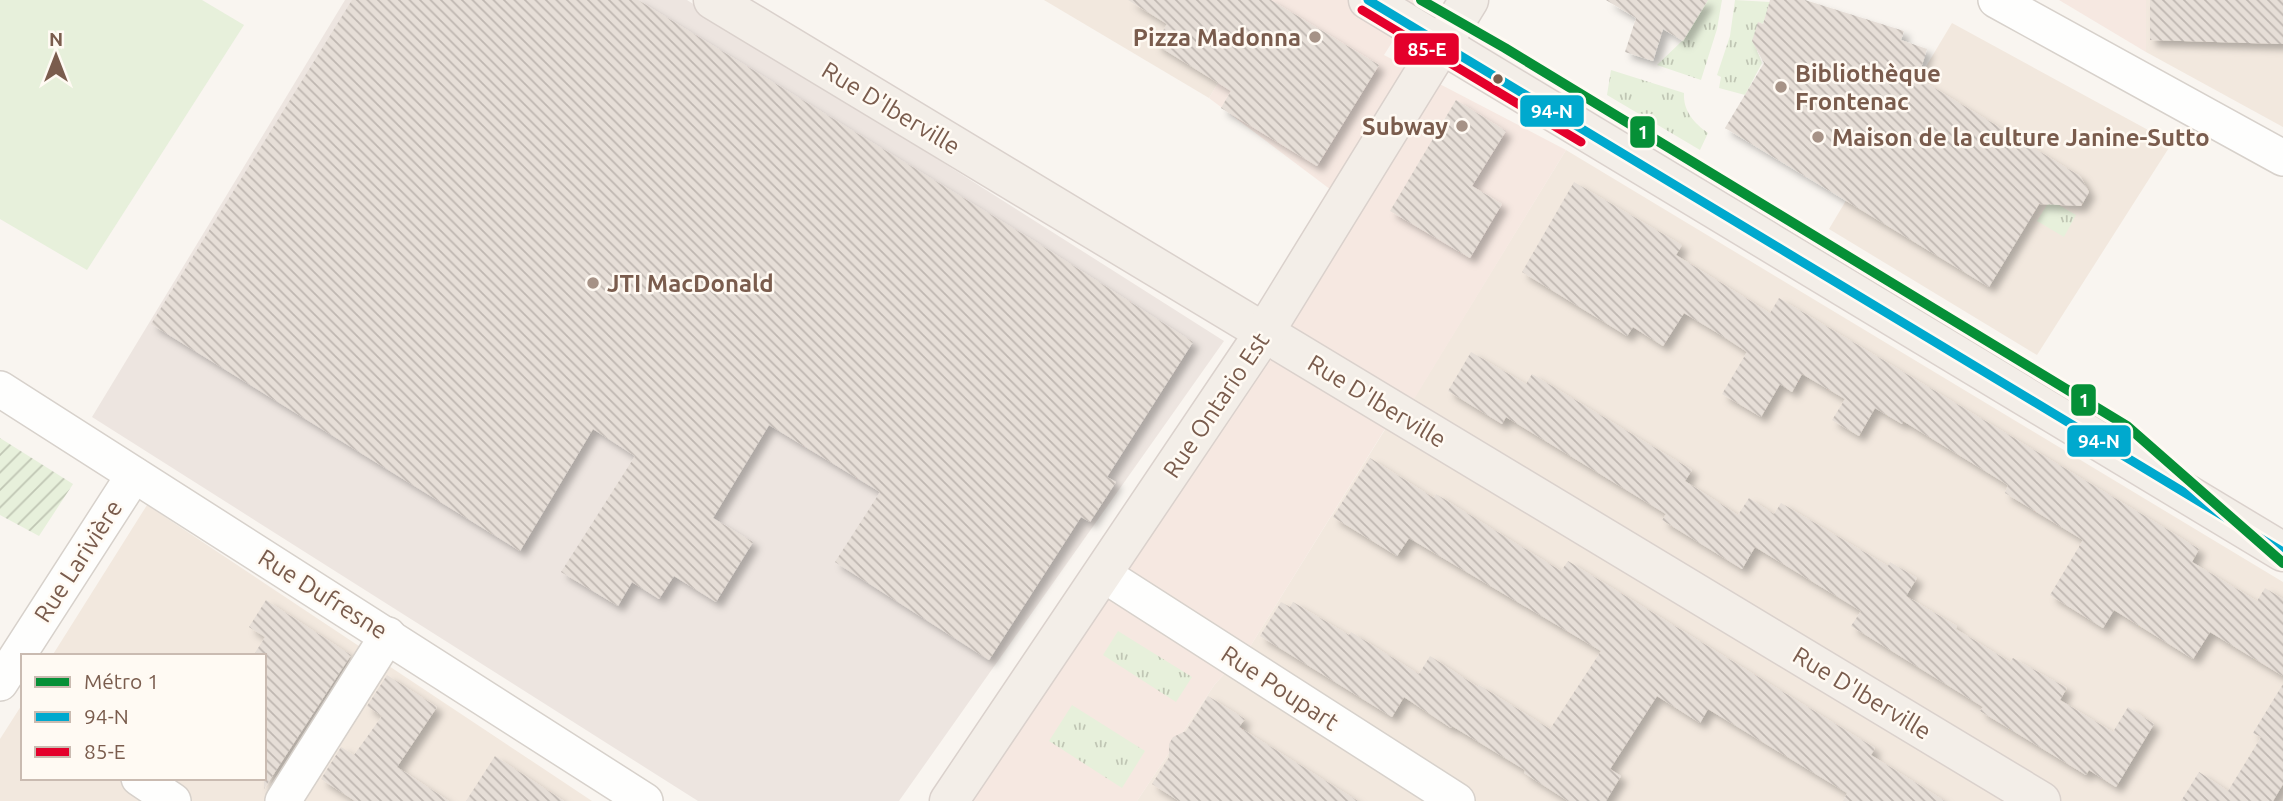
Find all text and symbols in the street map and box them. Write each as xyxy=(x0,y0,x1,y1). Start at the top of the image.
north arrow xyxy=(21,21,91,91)
place label: Pizza Madonna xyxy=(1133,24,1301,51)
text: N xyxy=(49,28,63,50)
marker: Pizza Madonna xyxy=(1307,29,1323,45)
line badge: 85-E xyxy=(1393,32,1460,66)
text: 85-E xyxy=(1408,38,1446,60)
street label: Rue D'Iberville xyxy=(817,56,965,160)
place label: Bibliothèque Frontenac xyxy=(1795,60,1941,115)
unlabelled marker xyxy=(1491,72,1505,86)
marker: Bibliothèque Frontenac xyxy=(1773,79,1789,95)
line badge: 94-N xyxy=(1519,94,1585,128)
text: 94-N xyxy=(1531,100,1573,122)
place label: Subway xyxy=(1362,113,1448,140)
line badge: 1 xyxy=(1629,115,1656,149)
marker: Subway xyxy=(1454,118,1470,134)
text: 1 xyxy=(1638,121,1648,143)
place label: Maison de la culture Janine-Sutto xyxy=(1832,124,2210,151)
marker: Maison de la culture Janine-Sutto xyxy=(1810,129,1826,145)
place label: JTI MacDonald xyxy=(607,270,774,297)
marker: JTI MacDonald xyxy=(585,275,601,291)
street label: Rue Ontario Est xyxy=(1157,327,1275,483)
street label: Rue D'Iberville xyxy=(1303,349,1451,453)
line badge: 1 xyxy=(2070,383,2097,417)
text: 1 xyxy=(2079,389,2089,411)
line badge: 94-N xyxy=(2066,424,2132,458)
text: 94-N xyxy=(2078,430,2120,452)
street label: Rue Larivière xyxy=(29,495,127,627)
street label: Rue Dufresne xyxy=(254,544,392,644)
street label: Rue Poupart xyxy=(1216,640,1344,736)
street label: Rue D'Iberville xyxy=(1788,641,1936,745)
legend xyxy=(21,654,266,780)
text: Métro 1 xyxy=(84,669,159,693)
text: 94-N xyxy=(84,704,129,728)
text: 85-E xyxy=(84,739,126,763)

